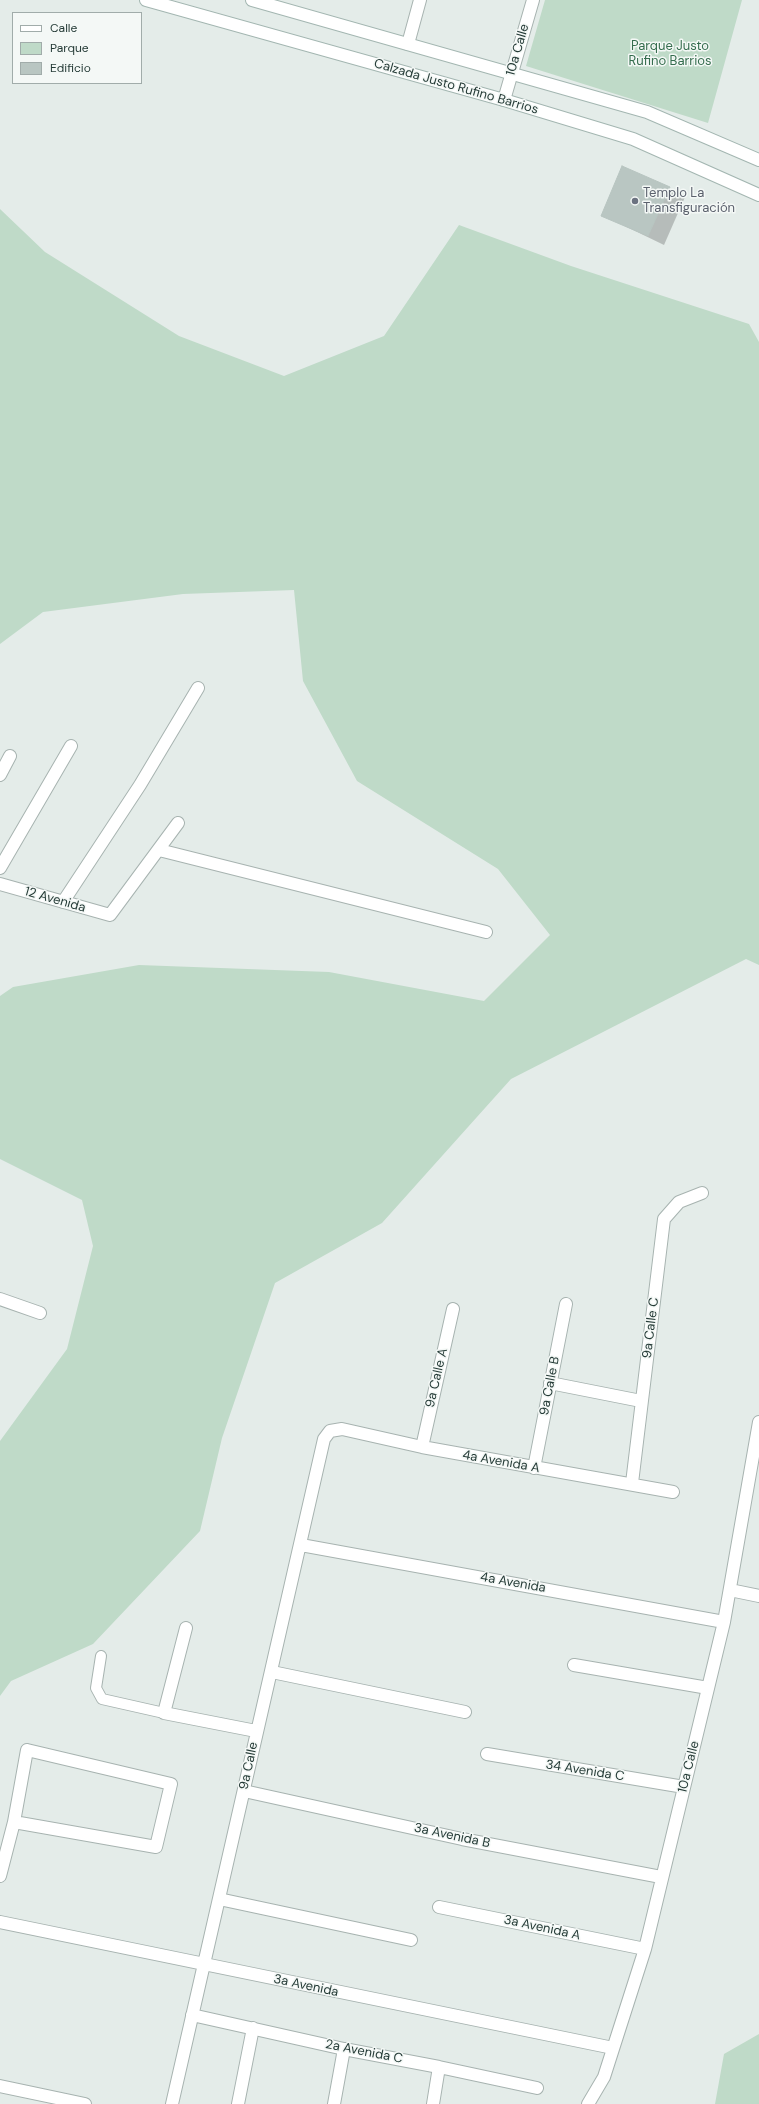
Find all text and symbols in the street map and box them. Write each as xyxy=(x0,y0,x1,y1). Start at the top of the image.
legend xyxy=(12,12,142,84)
text: Calle xyxy=(50,20,77,36)
street label: 10a Calle xyxy=(503,22,533,78)
park label: Parque Justo Rufino Barrios xyxy=(628,39,712,70)
text: Parque xyxy=(50,40,89,56)
street label: Calzada Justo Rufino Barrios xyxy=(372,56,540,118)
text: Edificio xyxy=(50,60,91,76)
place label: Templo La Transfiguración xyxy=(643,186,735,217)
marker: Templo La Transfiguración xyxy=(630,196,640,206)
street label: 12 Avenida xyxy=(23,884,87,916)
street label: 9a Calle C xyxy=(640,1297,662,1359)
street label: 9a Calle A xyxy=(423,1347,451,1409)
street label: 9a Calle B xyxy=(537,1355,563,1417)
street label: 4a Avenida A xyxy=(461,1448,541,1476)
street label: 4a Avenida xyxy=(479,1570,547,1596)
street label: 10a Calle xyxy=(675,1739,703,1795)
street label: 9a Calle xyxy=(236,1741,262,1791)
street label: 34 Avenida C xyxy=(545,1757,625,1785)
street label: 3a Avenida B xyxy=(413,1820,491,1852)
street label: 3a Avenida A xyxy=(502,1912,582,1944)
street label: 3a Avenida xyxy=(272,1972,340,2000)
street label: 2a Avenida C xyxy=(324,2037,404,2067)

